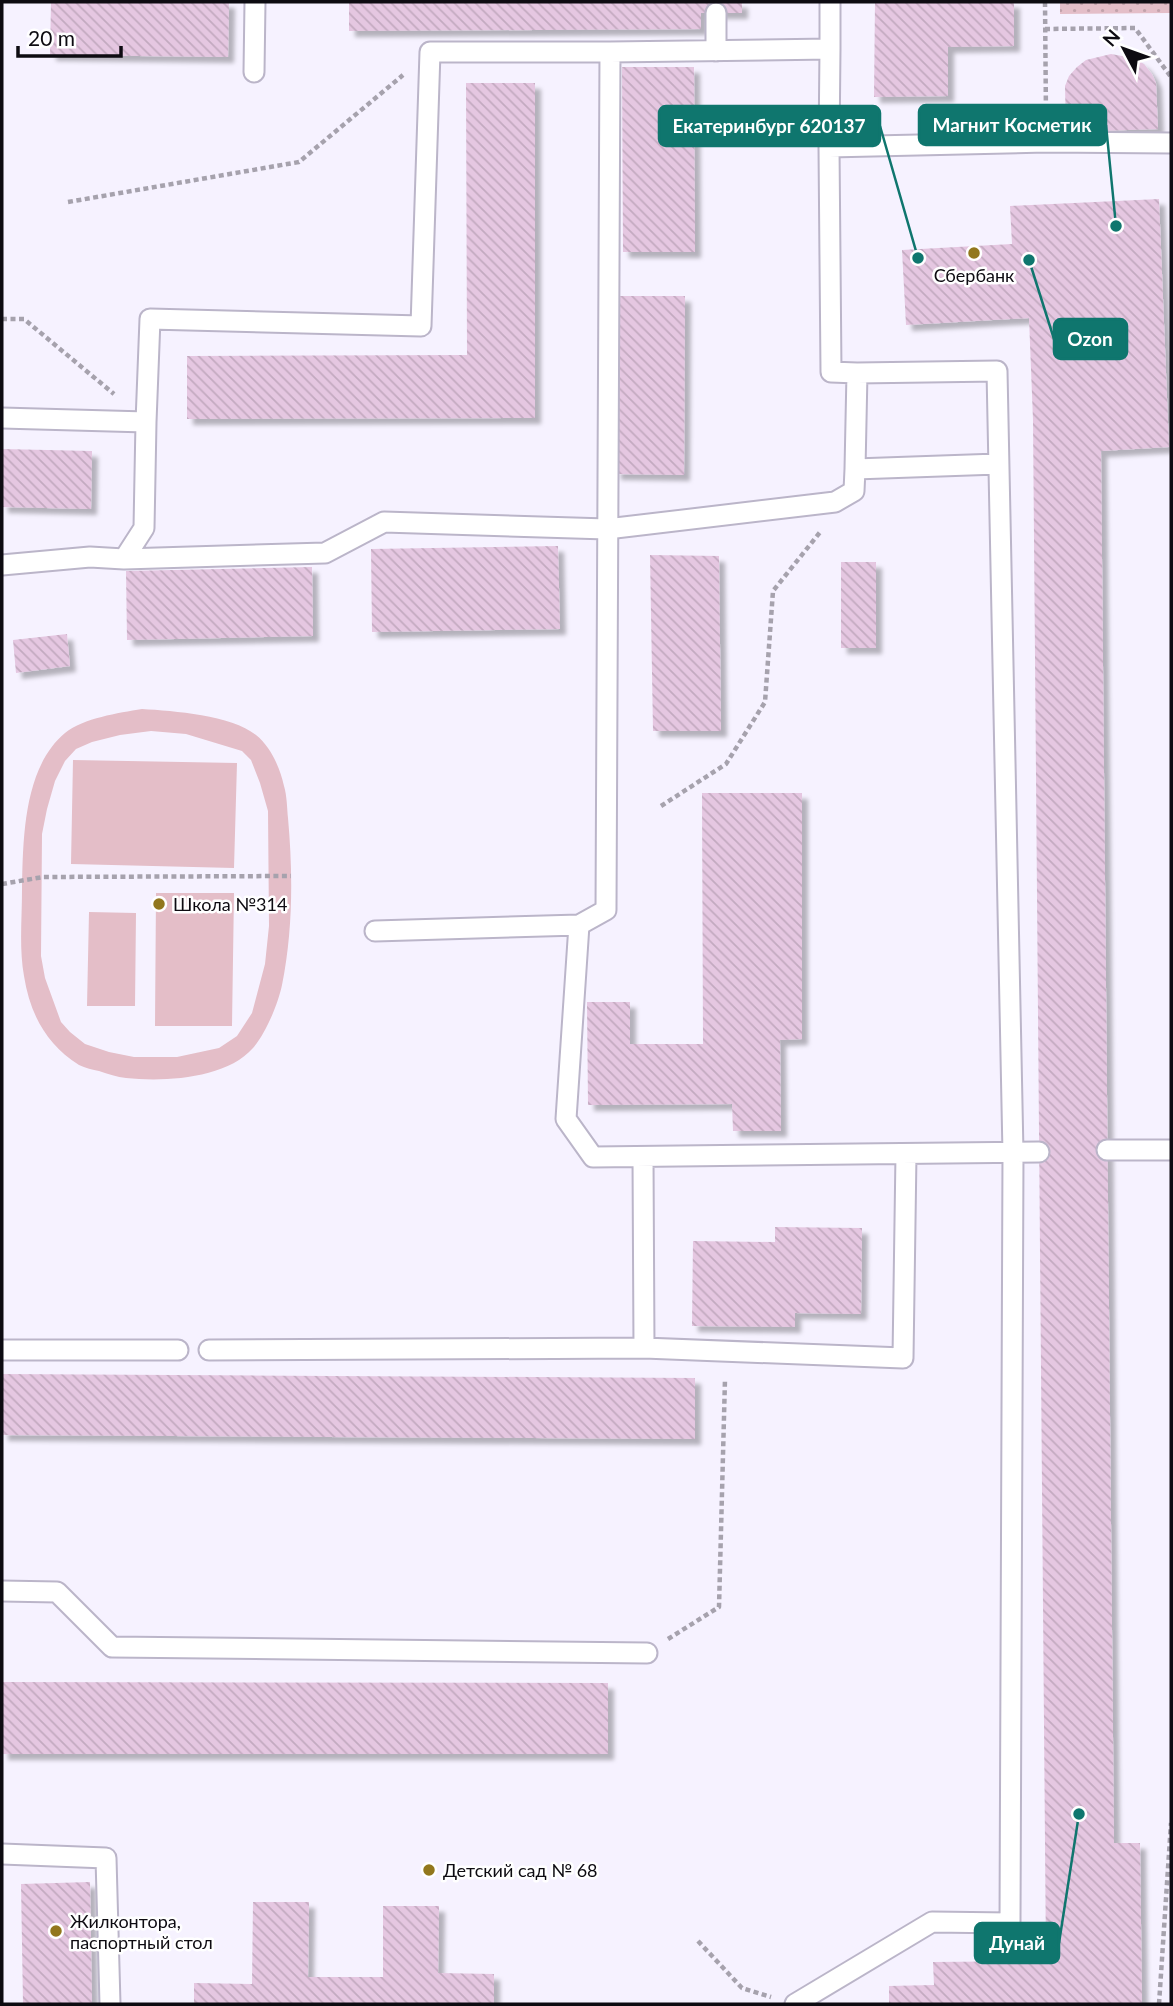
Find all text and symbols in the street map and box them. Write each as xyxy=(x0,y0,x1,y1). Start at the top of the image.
scale bar xyxy=(18,14,121,58)
north arrow xyxy=(1089,14,1159,84)
text: N xyxy=(1097,24,1124,51)
text: 20 m xyxy=(28,25,75,50)
callout: Магнит Косметик xyxy=(919,105,1106,145)
callout: Екатеринбург 620137 xyxy=(659,106,880,146)
text: Магнит Косметик xyxy=(933,113,1092,136)
text: Екатеринбург 620137 xyxy=(672,114,866,137)
marker: Сбербанк xyxy=(966,245,982,261)
place label: Сбербанк xyxy=(934,264,1015,286)
callout: Ozon xyxy=(1054,319,1127,359)
text: Ozon xyxy=(1067,327,1113,350)
place label: Школа №314 xyxy=(173,893,287,915)
marker: Школа №314 xyxy=(151,896,167,912)
place label: Детский сад № 68 xyxy=(443,1859,598,1881)
marker: Детский сад № 68 xyxy=(421,1862,437,1878)
place label: Жилконтора, паспортный стол xyxy=(70,1910,213,1953)
marker: Жилконтора, паспортный стол xyxy=(48,1923,64,1939)
callout: Дунай xyxy=(975,1923,1059,1963)
text: Дунай xyxy=(989,1931,1045,1954)

